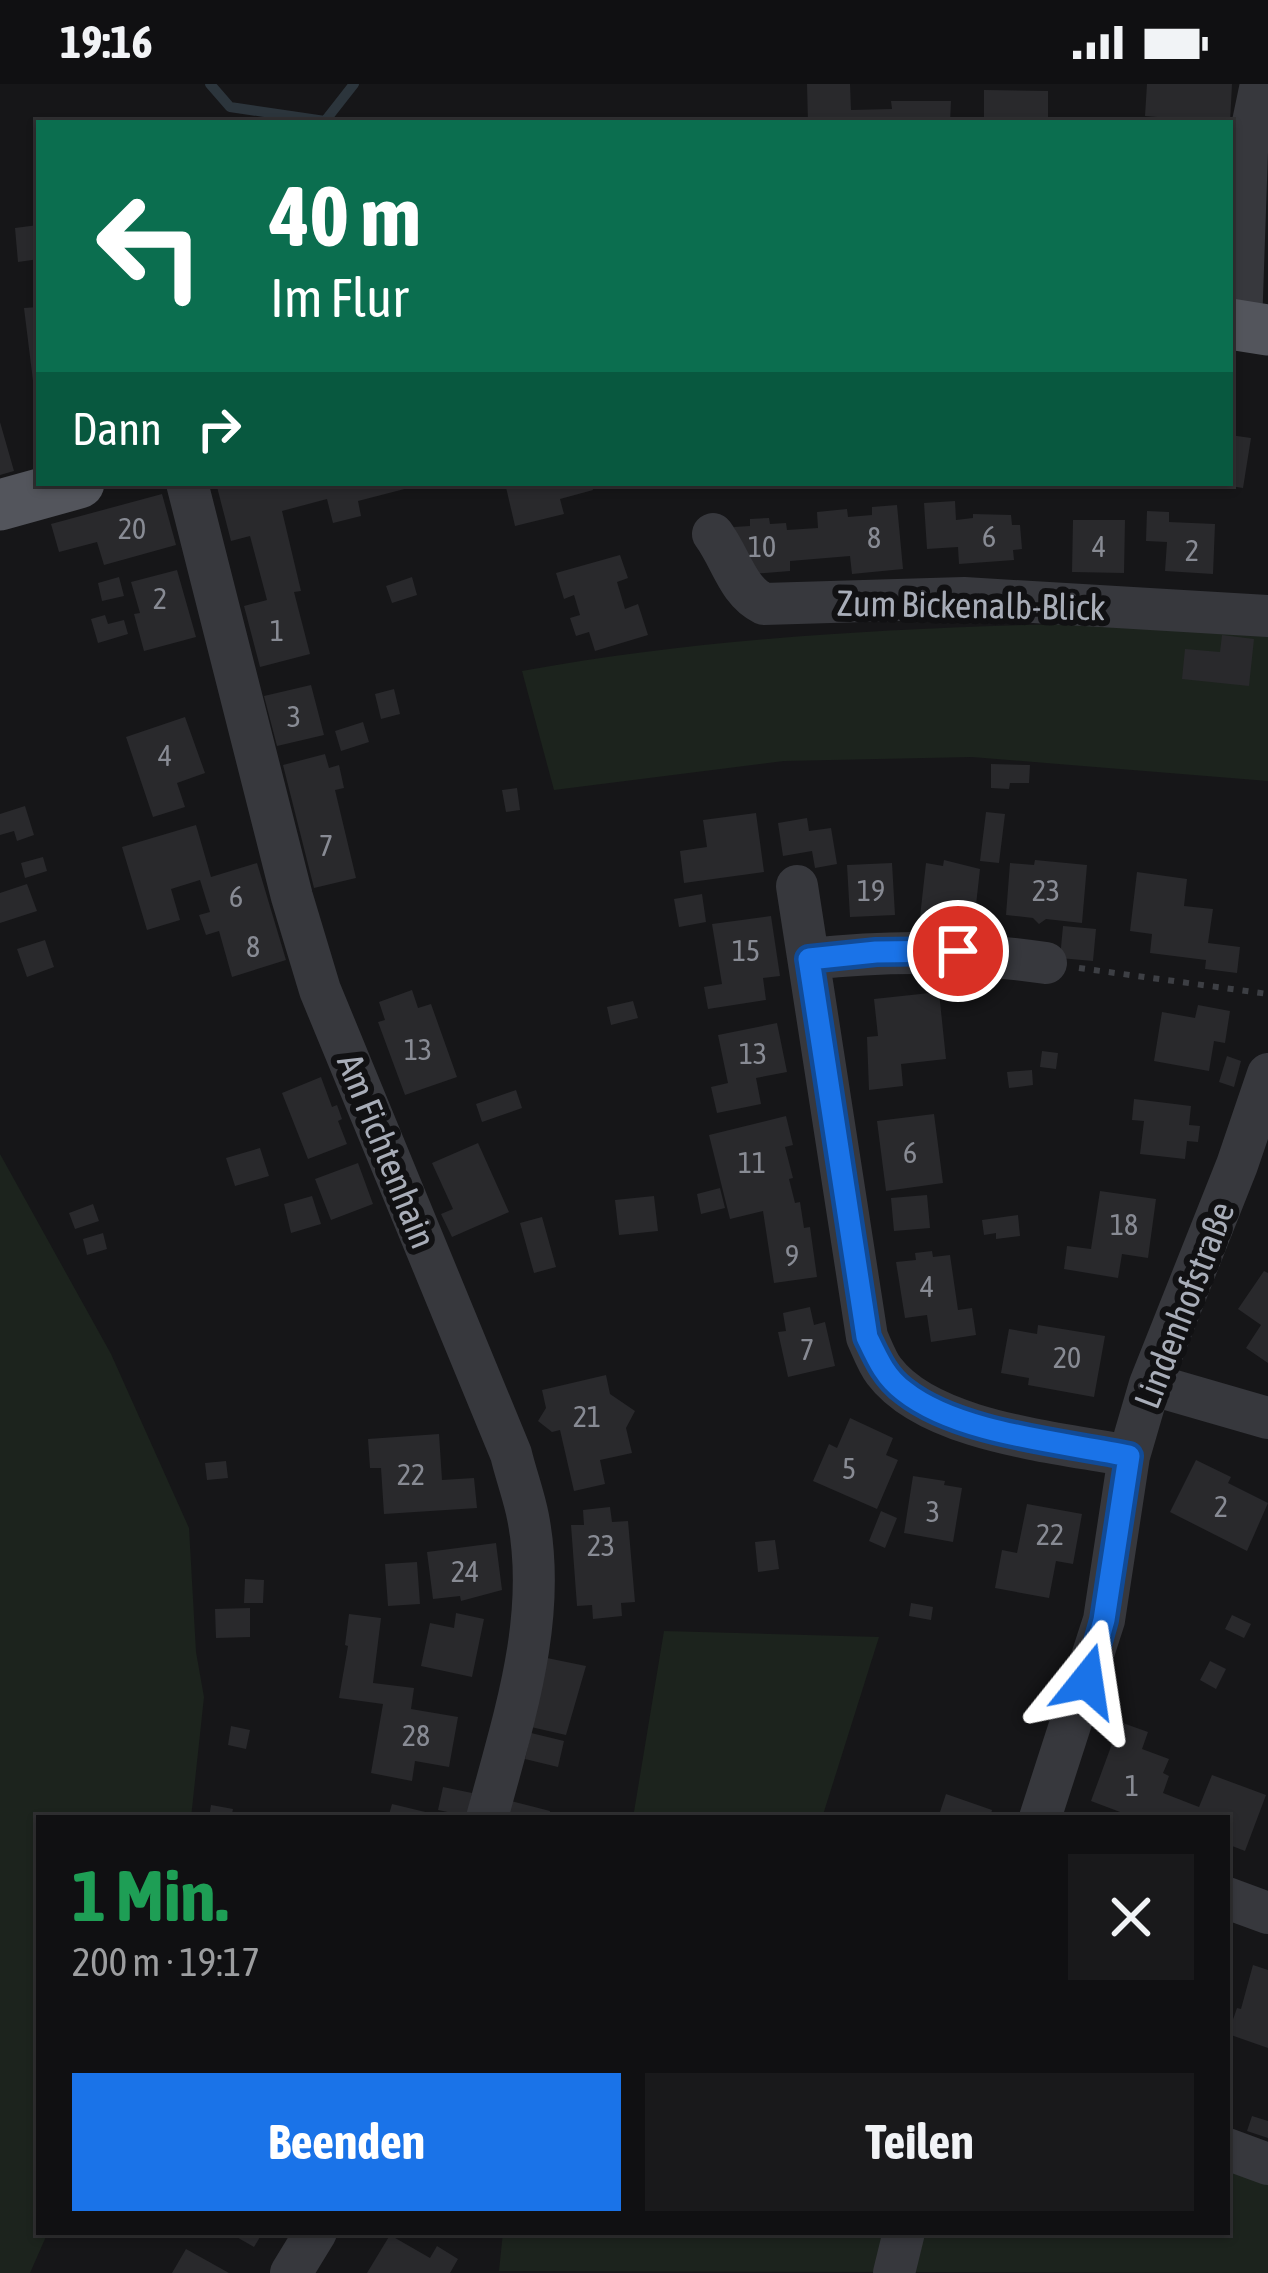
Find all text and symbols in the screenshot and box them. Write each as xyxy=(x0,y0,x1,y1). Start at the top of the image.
text: 19:16 xyxy=(60,16,153,68)
icon: left xyxy=(72,168,228,324)
text: 40 m xyxy=(270,168,421,264)
text: Im Flur xyxy=(270,267,408,328)
icon: right xyxy=(186,396,252,462)
text: Dann xyxy=(72,403,162,455)
house number: 20 xyxy=(118,511,146,545)
house number: 6 xyxy=(982,519,996,553)
house number: 8 xyxy=(867,520,881,554)
house number: 10 xyxy=(748,529,776,563)
house number: 4 xyxy=(1092,529,1106,563)
house number: 2 xyxy=(1185,533,1199,567)
house number: 2 xyxy=(153,581,167,615)
street label: Zum Bickenalb-Blick xyxy=(836,582,1106,628)
house number: 1 xyxy=(270,613,284,647)
house number: 3 xyxy=(287,699,301,733)
house number: 4 xyxy=(158,738,172,772)
house number: 7 xyxy=(319,828,333,862)
house number: 19 xyxy=(857,873,885,907)
house number: 23 xyxy=(1032,873,1060,907)
house number: 6 xyxy=(229,879,243,913)
pin xyxy=(907,900,1009,1002)
icon: arrive xyxy=(925,918,991,984)
house number: 8 xyxy=(246,929,260,963)
house number: 15 xyxy=(732,933,760,967)
house number: 13 xyxy=(404,1032,432,1066)
house number: 13 xyxy=(739,1036,767,1070)
street label: Am Fichtenhain xyxy=(329,1048,445,1254)
house number: 6 xyxy=(903,1135,917,1169)
house number: 11 xyxy=(738,1145,766,1179)
street label: Lindenhofstraße xyxy=(1125,1196,1243,1414)
house number: 18 xyxy=(1110,1207,1138,1241)
house number: 9 xyxy=(785,1238,799,1272)
house number: 4 xyxy=(920,1269,934,1303)
house number: 7 xyxy=(800,1332,814,1366)
house number: 20 xyxy=(1053,1340,1081,1374)
house number: 21 xyxy=(573,1399,601,1433)
house number: 5 xyxy=(842,1451,856,1485)
house number: 22 xyxy=(397,1457,425,1491)
house number: 2 xyxy=(1214,1489,1228,1523)
house number: 3 xyxy=(926,1494,940,1528)
house number: 22 xyxy=(1036,1517,1064,1551)
house number: 23 xyxy=(587,1528,615,1562)
house number: 24 xyxy=(451,1554,479,1588)
position arrow xyxy=(1024,1618,1150,1744)
house number: 28 xyxy=(402,1718,430,1752)
house number: 1 xyxy=(1125,1768,1139,1802)
text: 1 Min. xyxy=(72,1854,228,1936)
button: close xyxy=(1068,1854,1194,1980)
text: 200 m · 19:17 xyxy=(72,1940,260,1984)
button: Beenden xyxy=(72,2073,621,2211)
button: Teilen xyxy=(645,2073,1194,2211)

